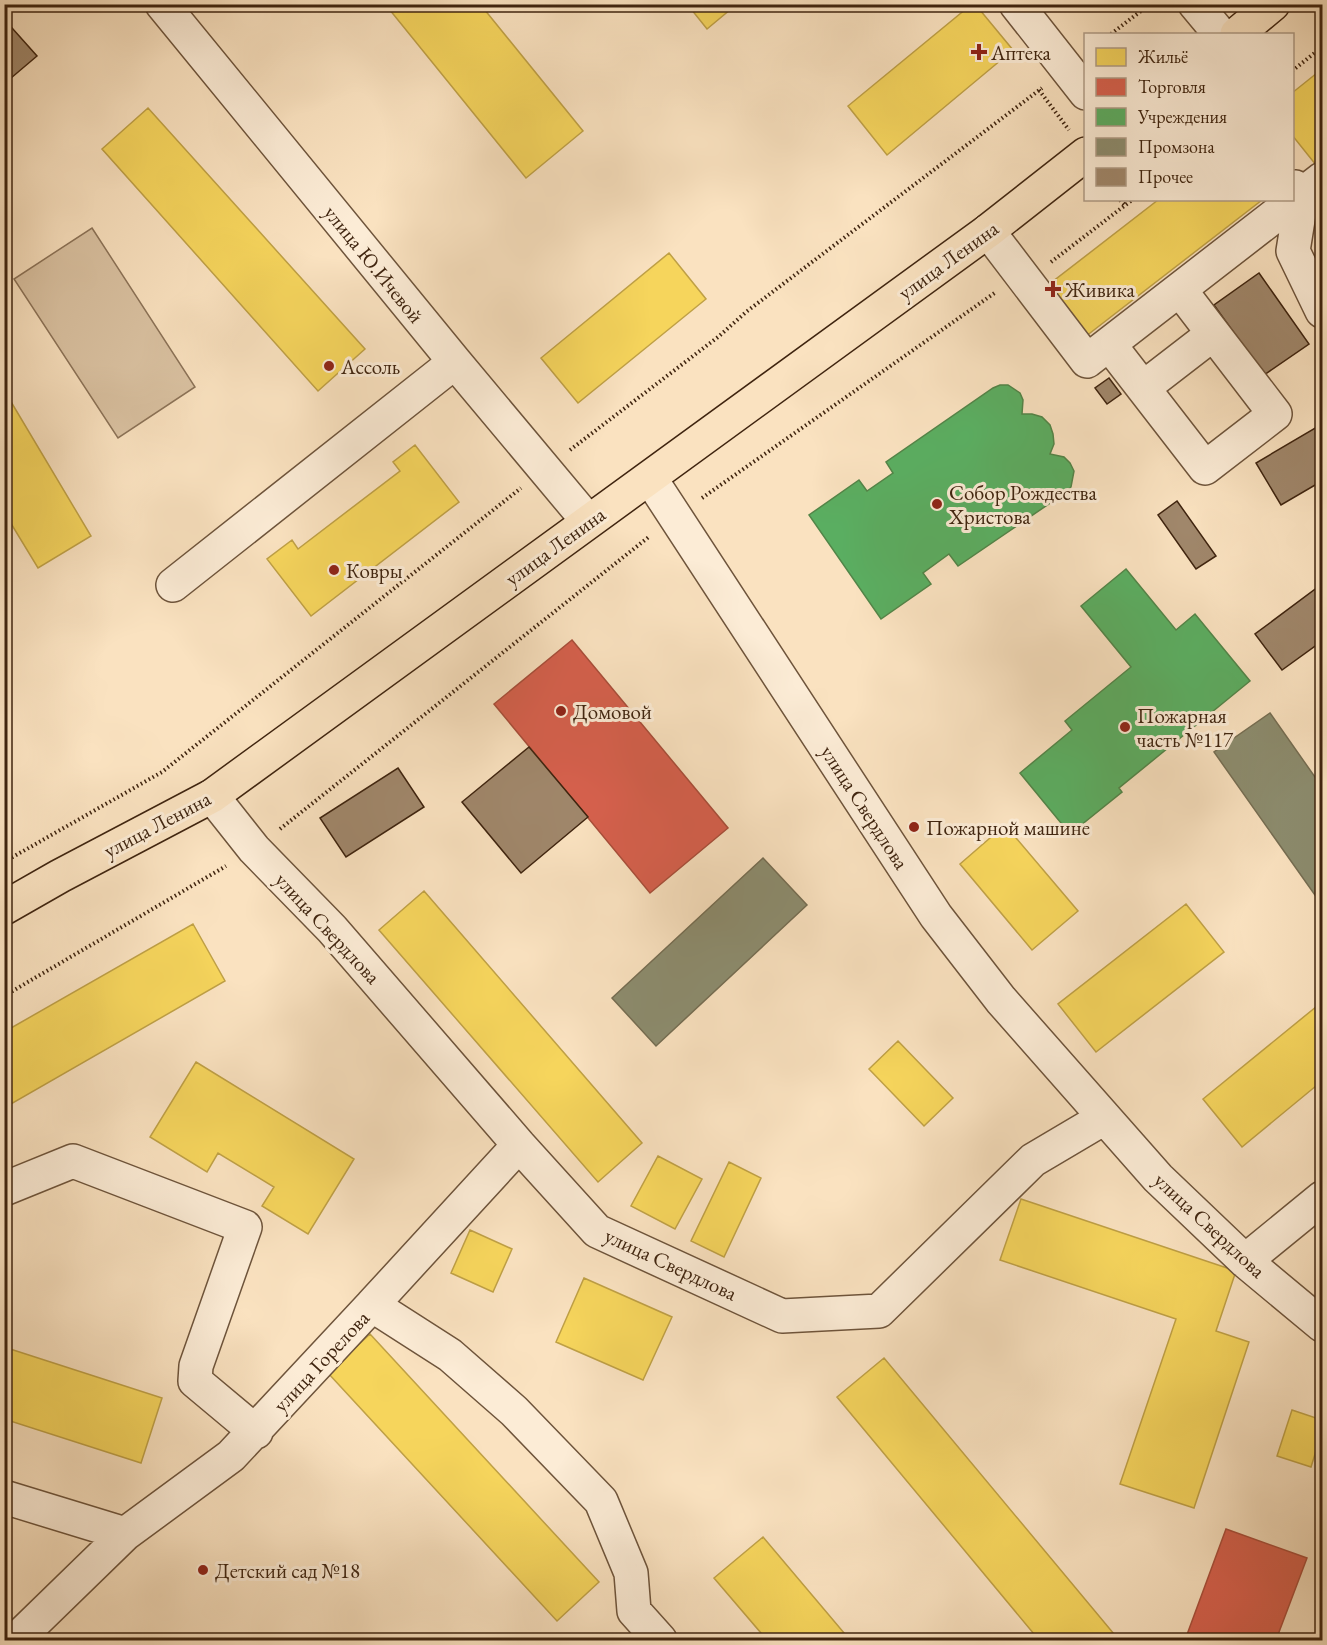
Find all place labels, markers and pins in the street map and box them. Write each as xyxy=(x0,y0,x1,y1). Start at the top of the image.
place label: Аптека xyxy=(990,39,1052,66)
marker: Аптека xyxy=(972,45,986,59)
place label: Живика xyxy=(1064,276,1135,303)
marker: Живика xyxy=(1046,282,1060,296)
place label: Ассоль xyxy=(340,353,400,380)
marker: Ассоль xyxy=(322,359,336,373)
place label: Собор Рождества Христова xyxy=(948,479,1097,530)
marker: Собор Рождества Христова xyxy=(930,497,944,511)
place label: Ковры xyxy=(346,557,403,584)
marker: Ковры xyxy=(327,563,341,577)
place label: Домовой xyxy=(573,698,652,725)
place label: Пожарная часть №117 xyxy=(1137,702,1234,753)
marker: Домовой xyxy=(554,704,568,718)
marker: Пожарная часть №117 xyxy=(1118,720,1132,734)
place label: Пожарной машине xyxy=(926,814,1090,841)
marker: Пожарной машине xyxy=(907,820,921,834)
place label: Детский сад №18 xyxy=(215,1557,360,1584)
marker: Детский сад №18 xyxy=(196,1563,210,1577)

